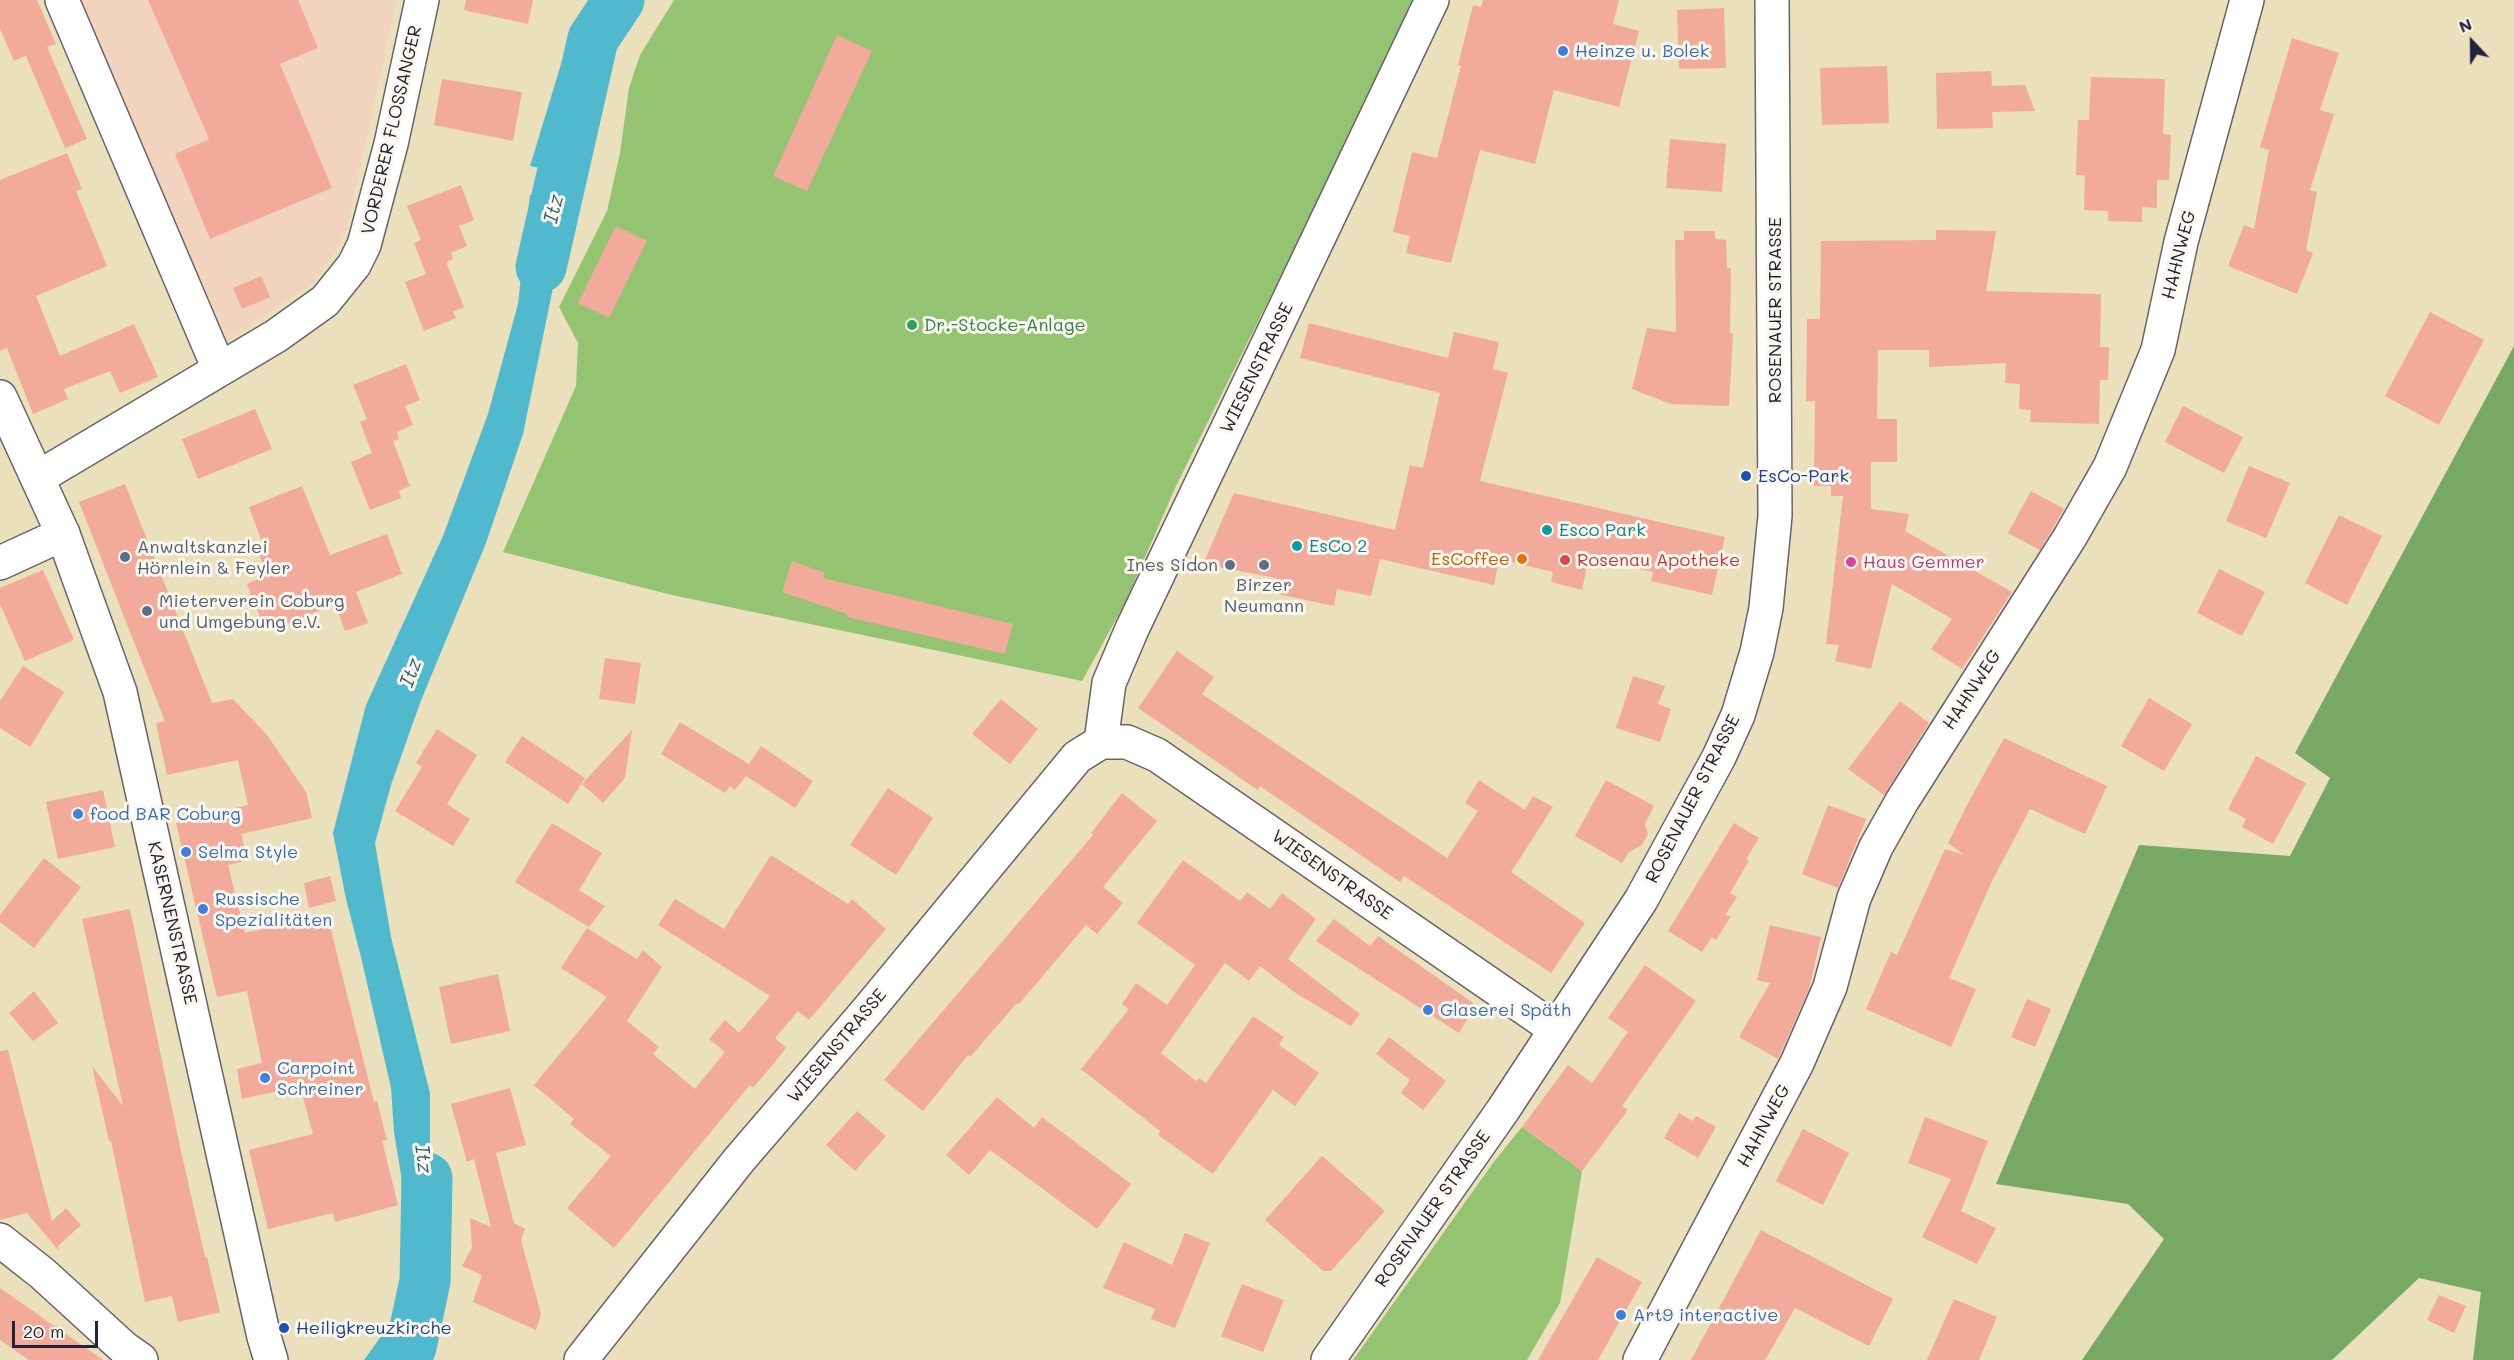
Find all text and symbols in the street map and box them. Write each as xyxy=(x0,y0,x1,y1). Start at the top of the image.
north arrow xyxy=(2442,12,2502,72)
text: N xyxy=(2456,13,2475,37)
street label: VORDERER FLOSSANGER xyxy=(357,23,427,237)
place label: Heinze u. Bolek xyxy=(1575,40,1709,62)
marker: Heinze u. Bolek xyxy=(1556,44,1570,58)
water label: Itz xyxy=(539,192,569,226)
street label: HAHNWEG xyxy=(2158,208,2200,302)
street label: ROSENAUER STRASSE xyxy=(1764,217,1786,403)
street label: WIESENSTRASSE xyxy=(1216,299,1298,437)
place label: Dr.-Stocke-Anlage xyxy=(924,314,1086,336)
marker: Dr.-Stocke-Anlage xyxy=(905,318,919,332)
place label: EsCo-Park xyxy=(1758,465,1849,487)
marker: EsCo-Park xyxy=(1739,469,1753,483)
place label: Esco Park xyxy=(1559,519,1646,541)
marker: Esco Park xyxy=(1540,523,1554,537)
place label: EsCo 2 xyxy=(1309,535,1367,557)
place label: Anwaltskanzlei Hörnlein & Feyler xyxy=(137,536,290,578)
marker: EsCo 2 xyxy=(1290,539,1304,553)
place label: EsCoffee xyxy=(1431,548,1510,570)
place label: Rosenau Apotheke xyxy=(1577,549,1740,571)
marker: Anwaltskanzlei Hörnlein & Feyler xyxy=(118,550,132,564)
place label: Haus Gemmer xyxy=(1863,551,1985,573)
marker: EsCoffee xyxy=(1515,552,1529,566)
marker: Rosenau Apotheke xyxy=(1558,553,1572,567)
place label: Ines Sidon xyxy=(1127,554,1218,576)
marker: Haus Gemmer xyxy=(1844,555,1858,569)
marker: Ines Sidon xyxy=(1223,558,1237,572)
marker: Birzer Neumann xyxy=(1257,558,1271,572)
place label: Birzer Neumann xyxy=(1224,574,1304,616)
place label: Mieterverein Coburg und Umgebung e.V. xyxy=(159,590,344,632)
marker: Mieterverein Coburg und Umgebung e.V. xyxy=(140,604,154,618)
street label: HAHNWEG xyxy=(1938,646,2006,734)
water label: Itz xyxy=(395,655,427,691)
street label: ROSENAUER STRASSE xyxy=(1641,711,1745,887)
place label: food BAR Coburg xyxy=(90,803,241,825)
marker: food BAR Coburg xyxy=(71,807,85,821)
street label: WIESENSTRASSE xyxy=(1267,825,1397,925)
street label: KASERNENSTRASSE xyxy=(143,839,201,1007)
place label: Selma Style xyxy=(198,841,298,863)
marker: Selma Style xyxy=(179,845,193,859)
place label: Russische Spezialitäten xyxy=(215,888,332,930)
marker: Russische Spezialitäten xyxy=(196,902,210,916)
street label: WIESENSTRASSE xyxy=(783,984,891,1108)
place label: Glaserei Späth xyxy=(1440,999,1571,1021)
marker: Glaserei Späth xyxy=(1421,1003,1435,1017)
place label: Carpoint Schreiner xyxy=(277,1057,364,1100)
marker: Carpoint Schreiner xyxy=(258,1071,272,1085)
street label: HAHNWEG xyxy=(1733,1081,1795,1171)
street label: ROSENAUER STRASSE xyxy=(1371,1126,1495,1292)
water label: Itz xyxy=(409,1143,437,1175)
place label: Art9 interactive xyxy=(1633,1304,1778,1326)
marker: Art9 interactive xyxy=(1614,1308,1628,1322)
scale bar xyxy=(15,1309,100,1347)
place label: Heiligkreuzkirche xyxy=(296,1317,452,1339)
text: 20 m xyxy=(23,1319,64,1343)
marker: Heiligkreuzkirche xyxy=(277,1321,291,1335)

